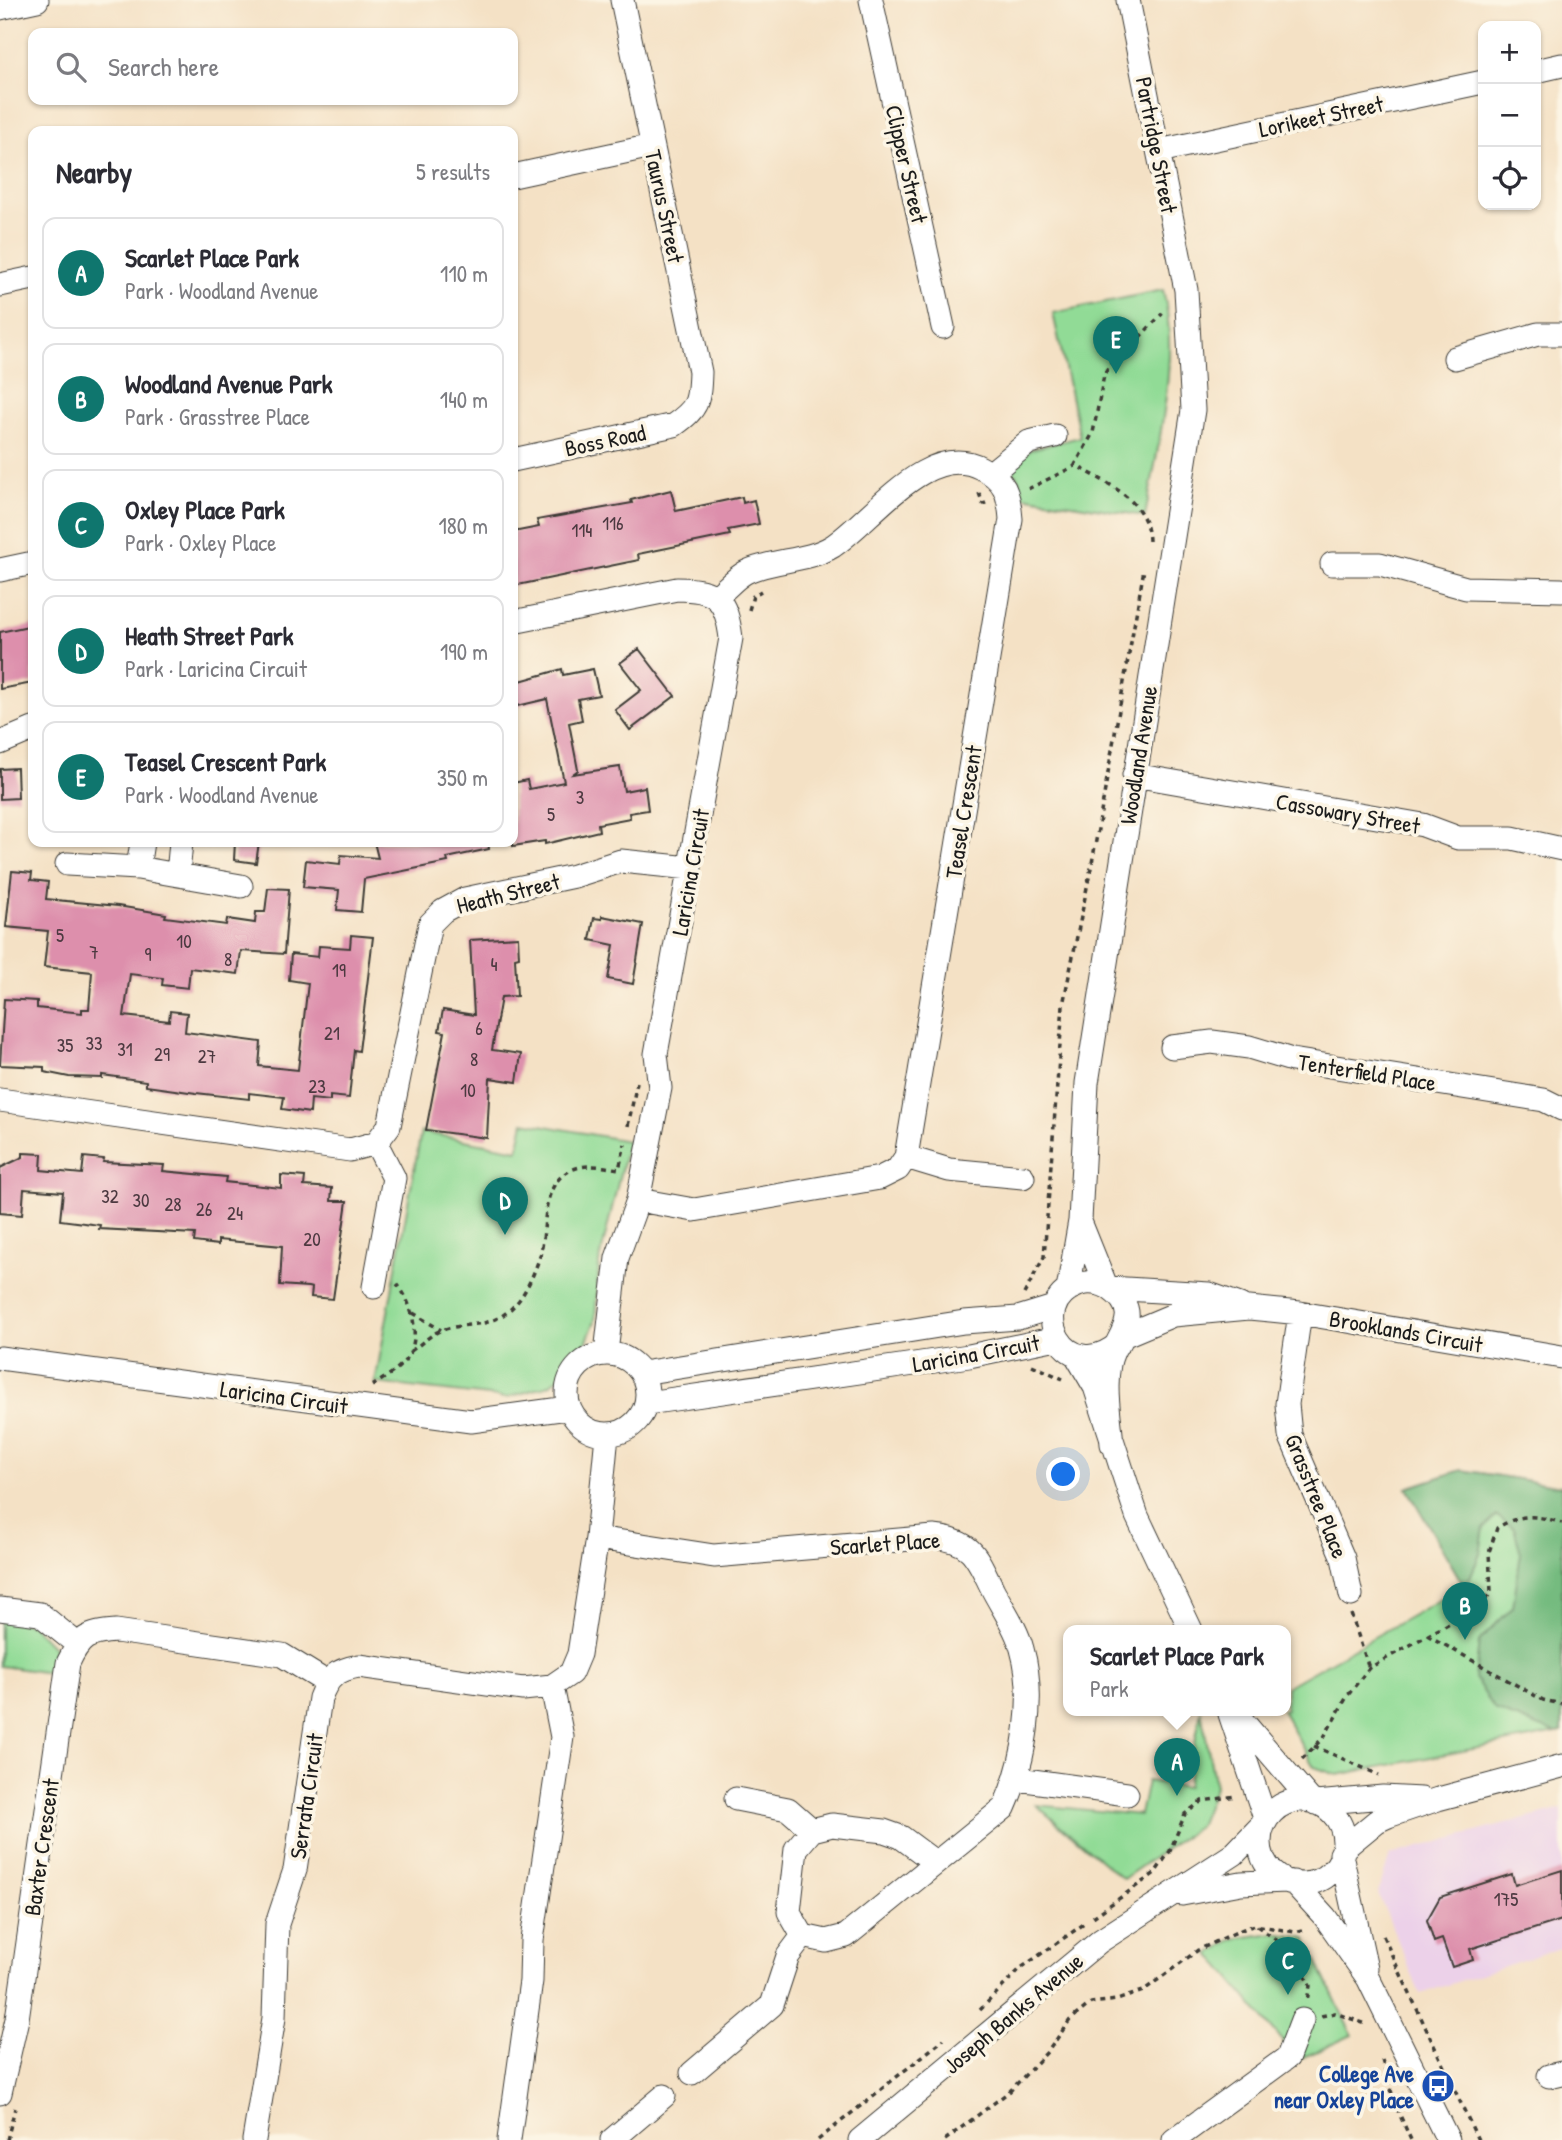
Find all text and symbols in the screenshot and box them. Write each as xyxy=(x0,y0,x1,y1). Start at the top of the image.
map controls xyxy=(1478,21,1541,210)
button: + xyxy=(1478,21,1541,84)
search box xyxy=(28,28,518,105)
icon: search xyxy=(52,48,90,86)
text: Search here xyxy=(108,49,219,84)
street label: Partridge Street xyxy=(1129,74,1186,217)
button: − xyxy=(1478,84,1541,147)
street label: Lorikeet Street xyxy=(1256,87,1387,144)
street label: Clipper Street xyxy=(878,102,936,227)
street label: Taurus Street xyxy=(638,147,692,266)
button: locate xyxy=(1478,147,1541,210)
text: Nearby xyxy=(56,152,132,192)
text: 5 results xyxy=(416,156,490,187)
text: Scarlet Place Park xyxy=(125,240,299,275)
text: A xyxy=(75,258,87,289)
text: 110 m xyxy=(440,258,488,289)
text: Park · Woodland Avenue xyxy=(125,275,318,306)
pin: E xyxy=(1093,316,1139,374)
text: Woodland Avenue Park xyxy=(125,366,333,401)
text: B xyxy=(75,384,87,415)
text: 140 m xyxy=(440,384,488,415)
text: Park · Grasstree Place xyxy=(125,401,310,432)
street label: Boss Road xyxy=(562,416,648,464)
text: Oxley Place Park xyxy=(125,492,285,527)
text: C xyxy=(75,510,87,541)
text: 180 m xyxy=(438,510,488,541)
house number: 116 xyxy=(602,510,624,536)
house number: 114 xyxy=(572,517,592,543)
text: Park · Oxley Place xyxy=(125,527,276,558)
text: Heath Street Park xyxy=(125,618,294,653)
text: D xyxy=(76,636,86,667)
text: 190 m xyxy=(440,636,488,667)
text: Park · Laricina Circuit xyxy=(125,653,307,684)
street label: Woodland Avenue xyxy=(1112,684,1164,826)
street label: Teasel Crescent xyxy=(937,742,989,881)
text: Teasel Crescent Park xyxy=(125,744,326,779)
text: E xyxy=(76,762,86,793)
text: 350 m xyxy=(437,762,488,793)
text: Park · Woodland Avenue xyxy=(125,779,318,810)
house number: 3 xyxy=(576,784,584,810)
street label: Cassowary Street xyxy=(1274,785,1423,841)
house number: 5 xyxy=(547,801,555,827)
street label: Laricina Circuit xyxy=(664,805,717,938)
street label: Heath Street xyxy=(453,865,564,921)
house number: 5 xyxy=(56,922,64,948)
house number: 10 xyxy=(176,928,192,954)
house number: 7 xyxy=(89,939,99,965)
house number: 9 xyxy=(145,941,152,967)
house number: 8 xyxy=(224,946,232,972)
house number: 4 xyxy=(490,951,498,977)
house number: 19 xyxy=(332,957,346,983)
house number: 6 xyxy=(475,1015,483,1041)
house number: 21 xyxy=(324,1020,340,1046)
house number: 33 xyxy=(85,1030,103,1056)
house number: 35 xyxy=(57,1032,73,1058)
house number: 31 xyxy=(117,1036,133,1062)
house number: 29 xyxy=(154,1041,170,1067)
house number: 27 xyxy=(198,1043,216,1069)
house number: 8 xyxy=(470,1046,478,1072)
street label: Tenterfield Place xyxy=(1296,1046,1438,1098)
house number: 23 xyxy=(308,1073,326,1099)
house number: 10 xyxy=(460,1077,476,1103)
pin: D xyxy=(482,1177,528,1235)
house number: 32 xyxy=(101,1183,119,1209)
house number: 30 xyxy=(132,1187,150,1213)
house number: 28 xyxy=(164,1191,182,1217)
house number: 26 xyxy=(196,1196,212,1222)
house number: 24 xyxy=(227,1200,243,1226)
house number: 20 xyxy=(303,1226,321,1252)
street label: Brooklands Circuit xyxy=(1327,1302,1486,1360)
street label: Laricina Circuit xyxy=(910,1326,1043,1379)
street label: Laricina Circuit xyxy=(218,1373,351,1421)
street label: Grasstree Place xyxy=(1278,1429,1356,1563)
your location xyxy=(1046,1457,1080,1491)
street label: Scarlet Place xyxy=(829,1524,941,1562)
pin: B xyxy=(1442,1582,1488,1640)
popup xyxy=(1063,1625,1291,1716)
text: Scarlet Place Park xyxy=(1090,1638,1264,1673)
text: Park xyxy=(1090,1673,1129,1704)
street label: Serrata Circuit xyxy=(282,1730,330,1861)
pin: A xyxy=(1154,1738,1200,1796)
street label: Baxter Crescent xyxy=(16,1775,66,1918)
house number: 175 xyxy=(1494,1886,1518,1912)
pin: C xyxy=(1265,1937,1311,1995)
street label: Joseph Banks Avenue xyxy=(937,1945,1089,2081)
place label: College Ave near Oxley Place xyxy=(1274,2058,1415,2116)
bus stop icon: College Ave near Oxley Place xyxy=(1419,2067,1457,2105)

